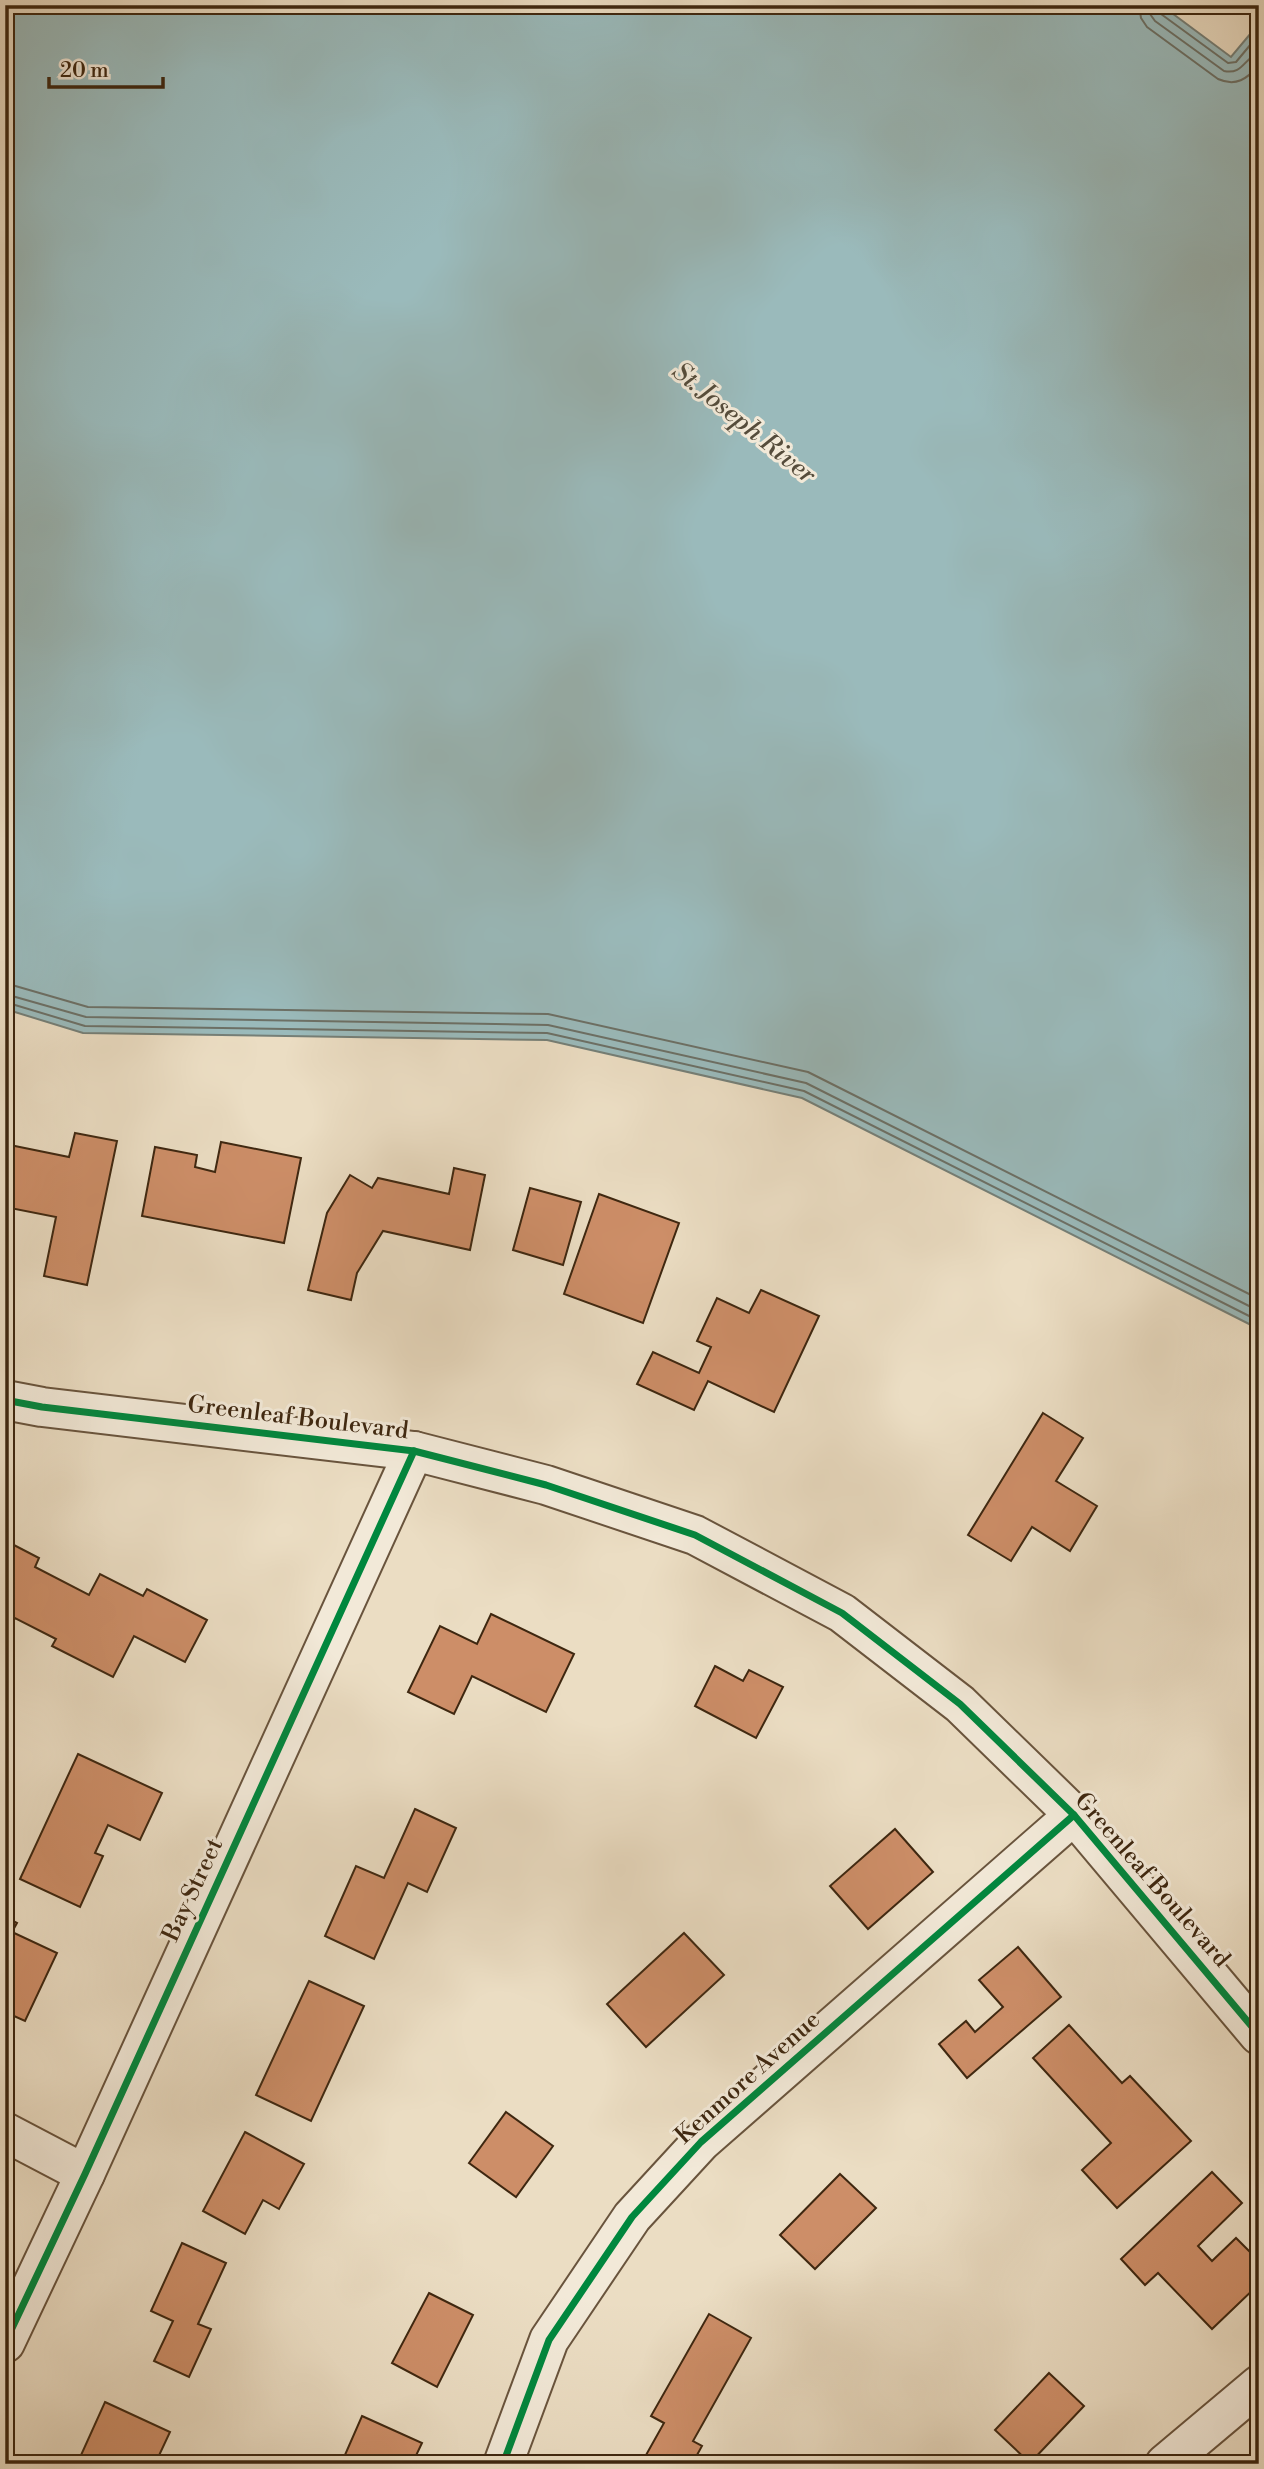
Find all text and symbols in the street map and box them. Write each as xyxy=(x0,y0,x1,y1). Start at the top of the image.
scale bar xyxy=(49,46,163,90)
text: 20 m xyxy=(60,58,109,84)
water label: St. Joseph River xyxy=(666,355,823,491)
street label: Greenleaf Boulevard xyxy=(186,1390,411,1446)
street label: Greenleaf Boulevard xyxy=(1068,1786,1237,1974)
street label: Bay Street xyxy=(156,1833,230,1947)
street label: Kenmore Avenue xyxy=(669,2005,827,2151)

